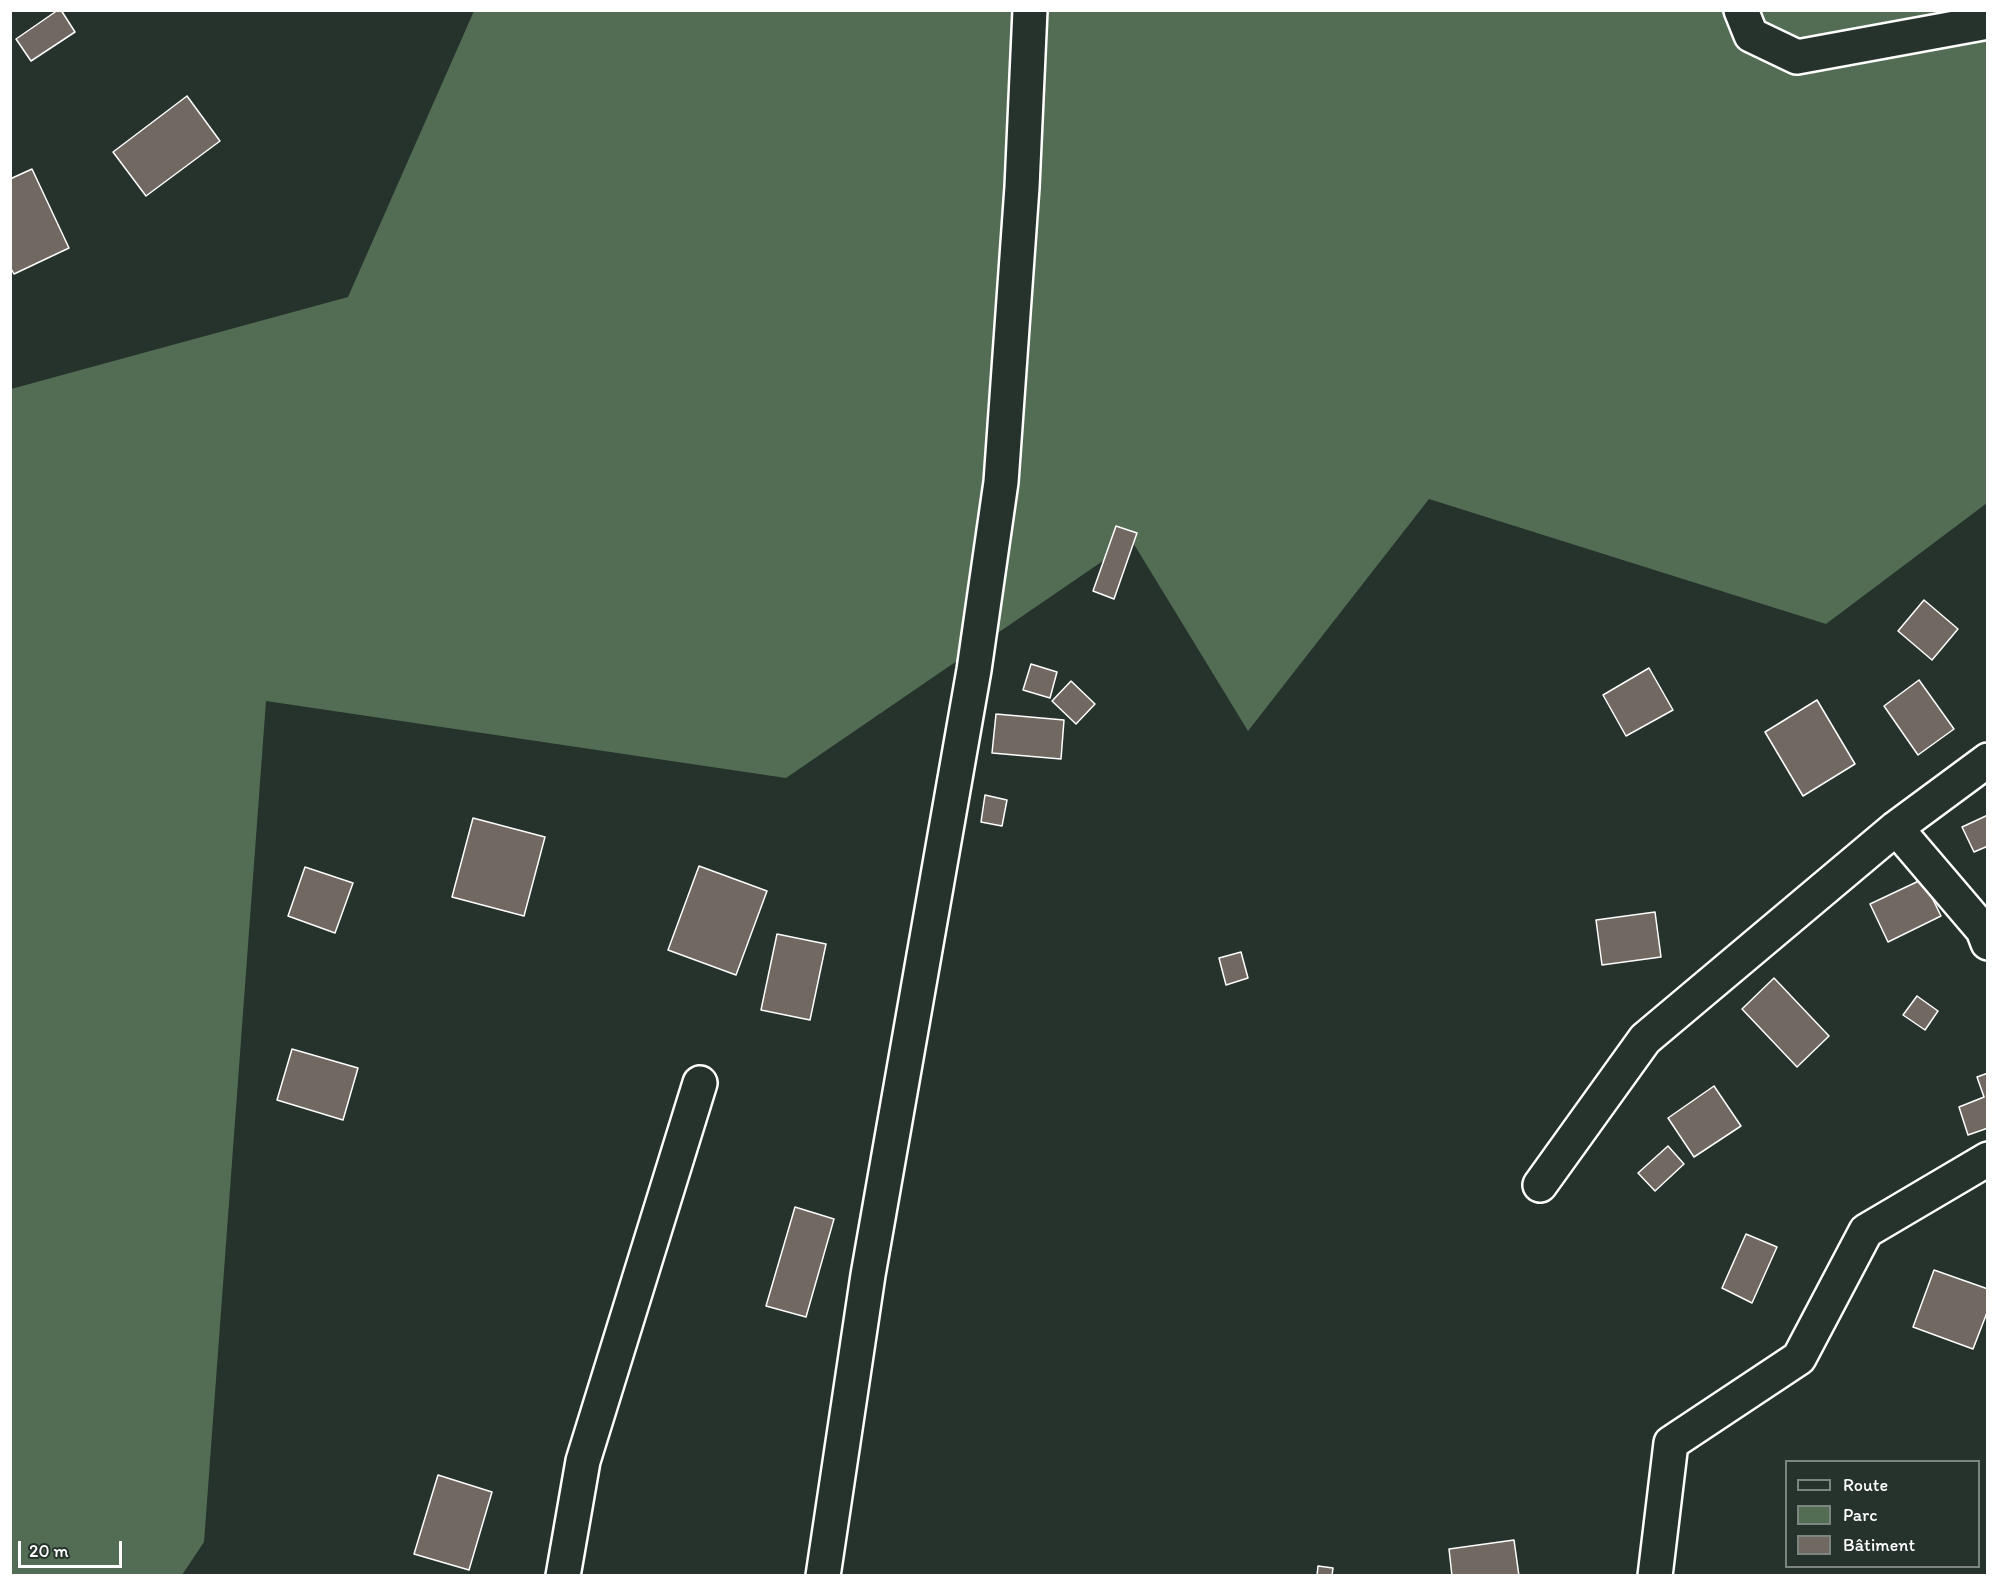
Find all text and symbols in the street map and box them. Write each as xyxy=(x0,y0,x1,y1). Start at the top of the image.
legend xyxy=(1785,1460,1980,1568)
text: Route xyxy=(1843,1474,1888,1496)
text: Parc xyxy=(1843,1504,1877,1526)
scale bar xyxy=(21,1529,124,1567)
text: Bâtiment xyxy=(1843,1534,1915,1556)
text: 20 m xyxy=(29,1540,69,1562)

